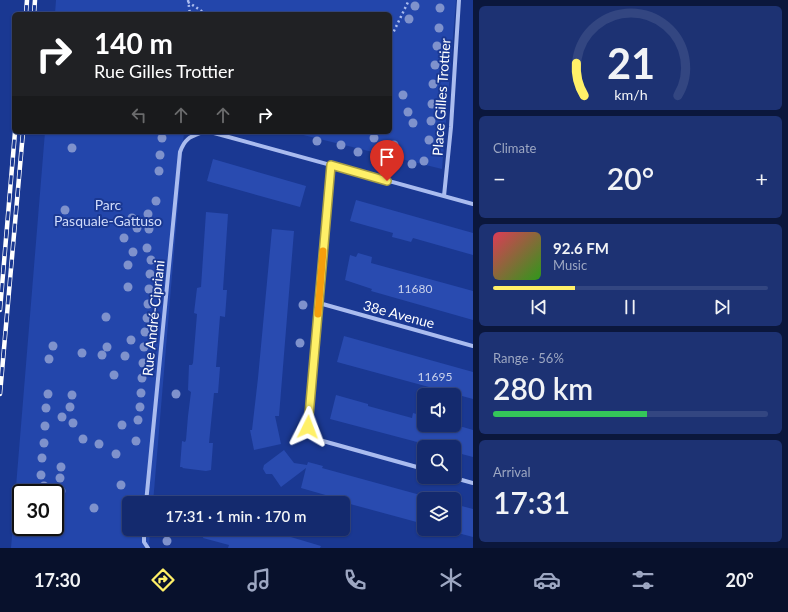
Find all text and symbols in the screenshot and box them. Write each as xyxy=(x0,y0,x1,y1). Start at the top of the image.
text: 140 m xyxy=(94,26,173,60)
icon: right xyxy=(28,28,80,80)
street label: Place Gilles Trottier xyxy=(428,38,454,156)
text: 21 xyxy=(606,38,655,88)
text: Rue Gilles Trottier xyxy=(94,60,234,82)
text: km/h xyxy=(614,86,647,103)
icon: left xyxy=(128,104,150,126)
icon: ahead xyxy=(170,104,192,126)
icon: ahead xyxy=(212,104,234,126)
icon: right xyxy=(254,104,276,126)
pin xyxy=(370,140,404,181)
text: Climate xyxy=(493,140,536,156)
icon: arrive xyxy=(376,146,398,168)
text: 20° xyxy=(607,160,654,196)
text: − xyxy=(493,165,506,192)
text: + xyxy=(755,165,768,192)
park label: Parc Pasquale-Gattuso xyxy=(54,196,162,229)
text: 92.6 FM xyxy=(553,239,609,257)
text: Music xyxy=(553,257,587,273)
street label: Rue André-Cipriani xyxy=(138,259,168,377)
house number: 11680 xyxy=(398,281,432,296)
street label: 38e Avenue xyxy=(361,296,437,332)
icon: previous xyxy=(528,296,550,318)
icon: pause xyxy=(619,296,641,318)
icon: next xyxy=(711,296,733,318)
text: Range · 56% xyxy=(493,350,564,366)
house number: 11695 xyxy=(418,369,452,384)
text: 280 km xyxy=(493,370,593,406)
map controls xyxy=(417,388,461,536)
button: sound xyxy=(417,388,461,432)
position arrow xyxy=(287,406,329,448)
button: search xyxy=(417,440,461,484)
text: Arrival xyxy=(493,464,530,480)
speed limit sign: 30 xyxy=(12,484,64,536)
text: 17:31 xyxy=(493,484,570,520)
button: layers xyxy=(417,492,461,536)
text: 17:31 · 1 min · 170 m xyxy=(166,507,306,525)
icon: directions xyxy=(149,566,177,594)
icon: music xyxy=(245,566,273,594)
icon: phone xyxy=(341,566,369,594)
icon: climate xyxy=(437,566,465,594)
icon: car xyxy=(533,566,561,594)
icon: filters xyxy=(629,566,657,594)
text: 17:30 xyxy=(34,569,80,591)
text: 20° xyxy=(725,569,754,591)

